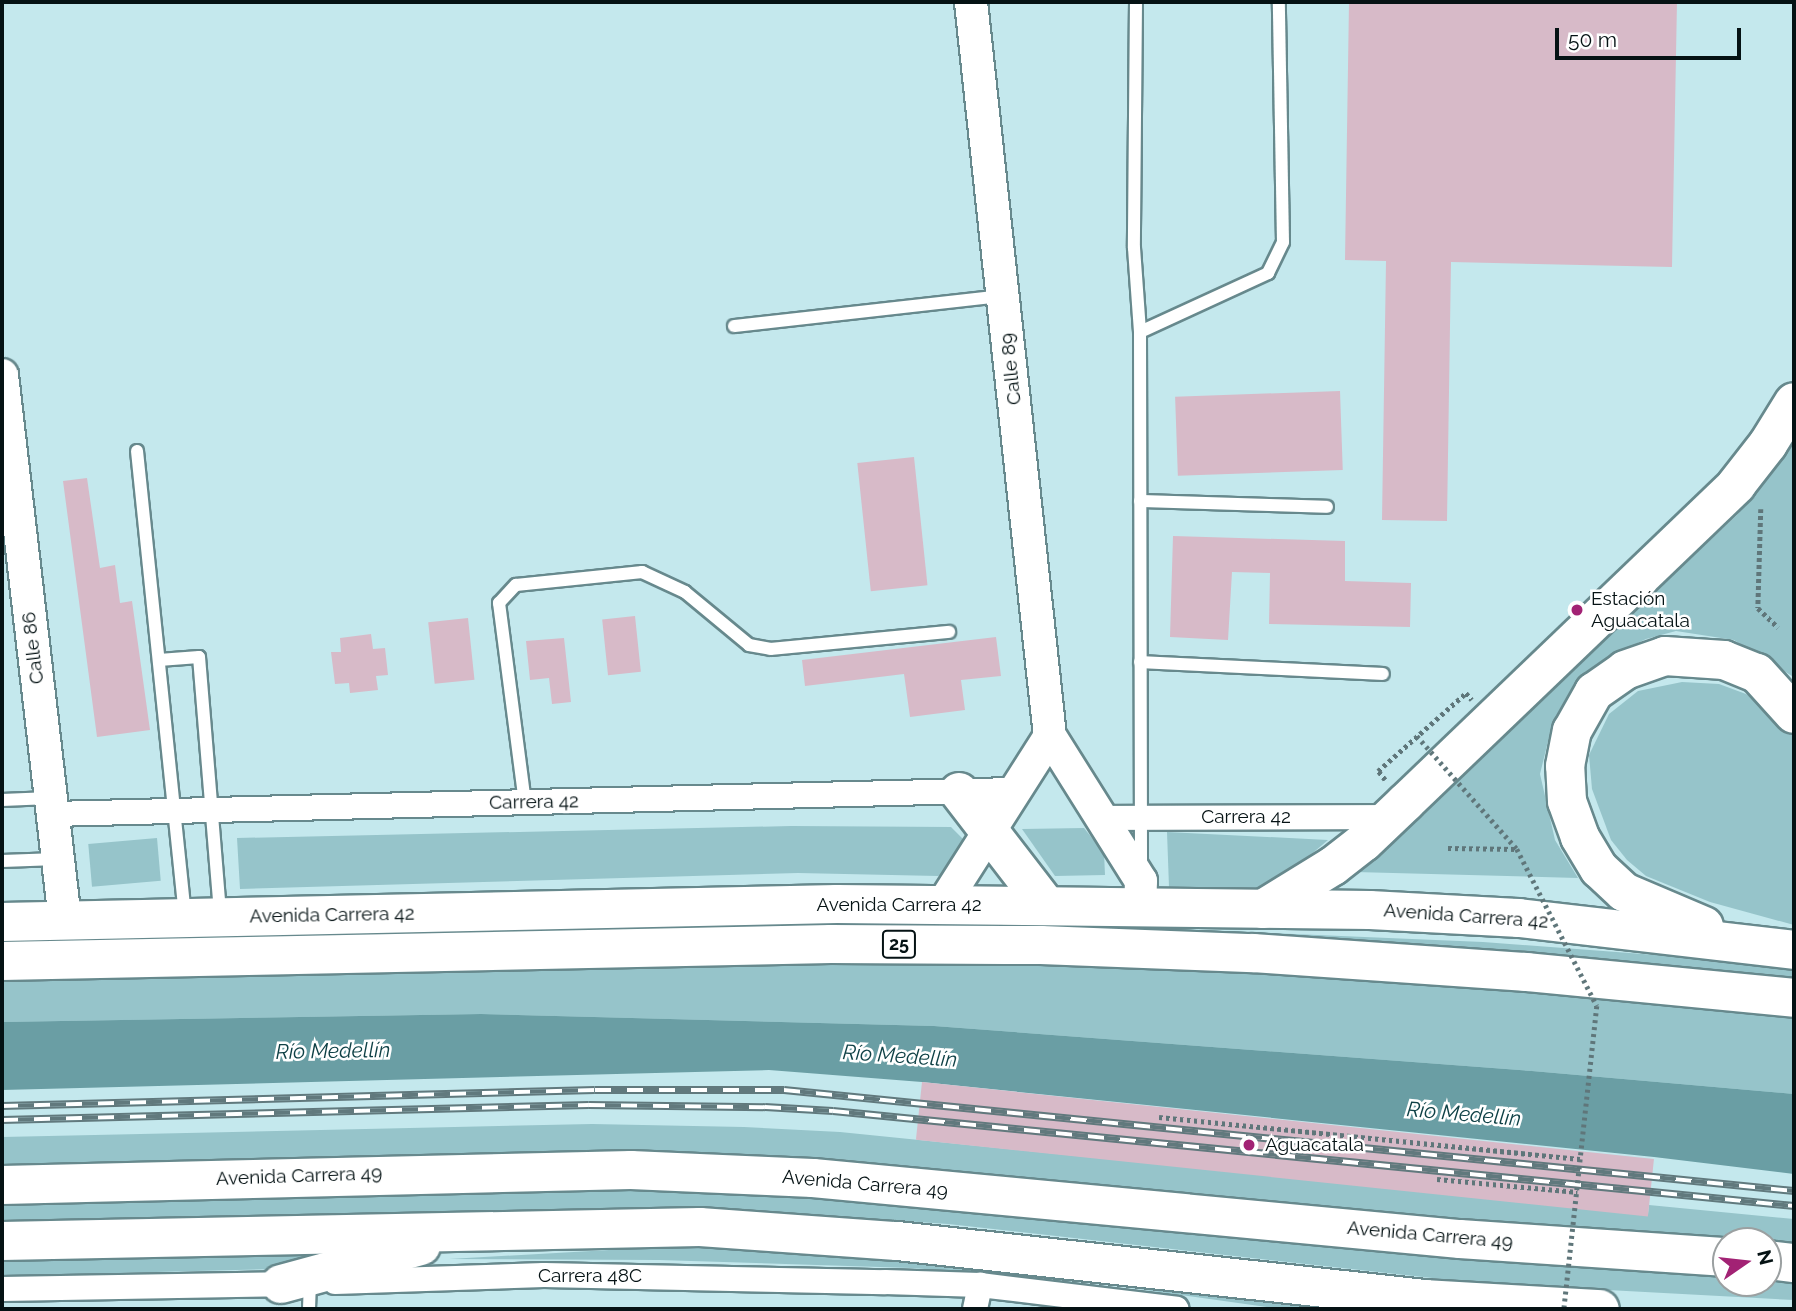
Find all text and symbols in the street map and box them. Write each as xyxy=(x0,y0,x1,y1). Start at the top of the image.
scale bar xyxy=(1558,14,1744,58)
text: 50 m xyxy=(1568,27,1617,52)
street label: Calle 89 xyxy=(996,332,1026,406)
place label: Estación Aguacatala xyxy=(1591,588,1690,632)
marker: Estación Aguacatala xyxy=(1569,602,1585,618)
street label: Calle 86 xyxy=(17,611,49,685)
street label: Carrera 42 xyxy=(489,790,579,814)
street label: Carrera 42 xyxy=(1201,806,1291,828)
street label: Avenida Carrera 42 xyxy=(816,894,982,916)
street label: Avenida Carrera 42 xyxy=(1383,899,1549,933)
street label: Avenida Carrera 42 xyxy=(249,902,415,928)
road number: 25 xyxy=(881,930,916,959)
water label: Río Medellín xyxy=(275,1037,391,1065)
water label: Río Medellín xyxy=(842,1039,958,1073)
water label: Río Medellín xyxy=(1406,1096,1522,1132)
place label: Aguacatala xyxy=(1265,1134,1364,1156)
marker: Aguacatala xyxy=(1239,1135,1259,1155)
street label: Avenida Carrera 49 xyxy=(216,1162,382,1190)
street label: Avenida Carrera 49 xyxy=(781,1165,949,1203)
street label: Avenida Carrera 49 xyxy=(1346,1216,1514,1254)
north arrow xyxy=(1712,1227,1782,1297)
text: N xyxy=(1753,1248,1778,1267)
street label: Carrera 48C xyxy=(538,1265,642,1287)

